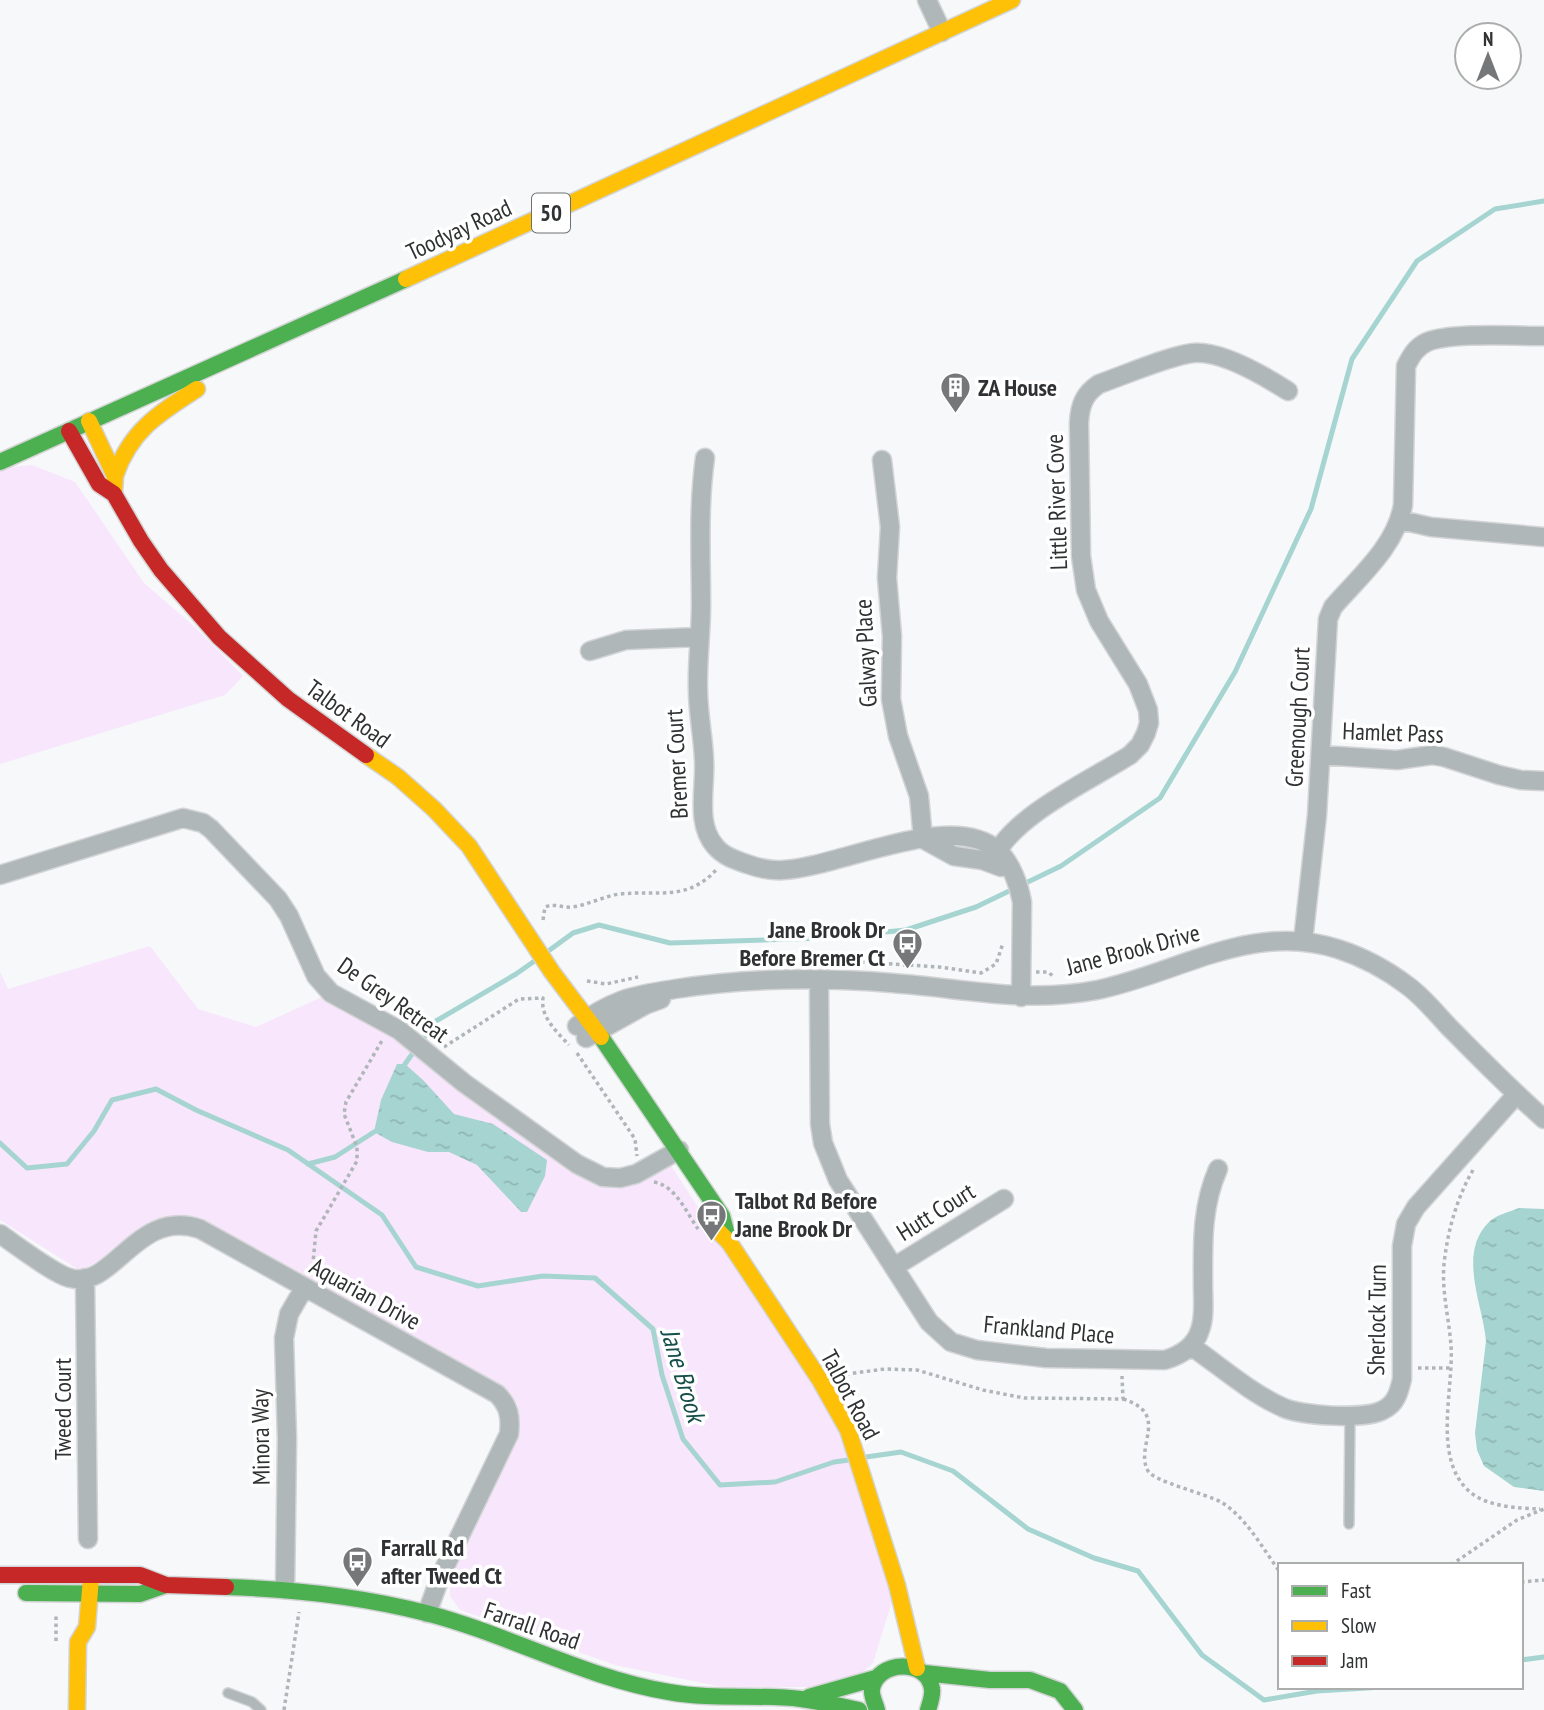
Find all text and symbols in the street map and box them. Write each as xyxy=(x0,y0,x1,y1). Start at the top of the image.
north arrow xyxy=(1453,21,1523,91)
text: N xyxy=(1483,27,1493,51)
street label: Toodyay Road xyxy=(401,192,516,267)
road number: 50 xyxy=(532,194,570,232)
building icon: ZA House xyxy=(938,371,972,415)
place label: ZA House xyxy=(978,372,1057,403)
street label: Little River Cove xyxy=(1039,433,1074,571)
street label: Galway Place xyxy=(847,598,884,708)
street label: Greenough Court xyxy=(1278,646,1317,788)
street label: Talbot Road xyxy=(300,672,397,755)
street label: Bremer Court xyxy=(658,708,695,820)
street label: Hamlet Pass xyxy=(1342,715,1444,750)
place label: Jane Brook Dr Before Bremer Ct xyxy=(739,914,886,973)
street label: Jane Brook Drive xyxy=(1062,917,1203,982)
bus stop icon: Jane Brook Dr Before Bremer Ct xyxy=(891,927,925,971)
street label: De Grey Retreat xyxy=(332,950,455,1049)
street label: Hutt Court xyxy=(891,1175,981,1248)
place label: Talbot Rd Before Jane Brook Dr xyxy=(734,1185,877,1244)
bus stop icon: Talbot Rd Before Jane Brook Dr xyxy=(695,1198,729,1242)
street label: Aquarian Drive xyxy=(304,1250,426,1337)
street label: Sherlock Turn xyxy=(1360,1264,1393,1376)
street label: Frankland Place xyxy=(982,1308,1116,1351)
water label: Jane Brook xyxy=(653,1323,714,1428)
street label: Talbot Road xyxy=(814,1345,887,1445)
street label: Tweed Court xyxy=(47,1358,78,1460)
street label: Minora Way xyxy=(244,1389,277,1485)
place label: Farrall Rd after Tweed Ct xyxy=(381,1532,502,1591)
bus stop icon: Farrall Rd after Tweed Ct xyxy=(341,1545,375,1589)
legend xyxy=(1278,1563,1523,1689)
text: Fast xyxy=(1341,1577,1371,1604)
street label: Farrall Road xyxy=(480,1595,584,1656)
text: Slow xyxy=(1341,1612,1377,1639)
text: Jam xyxy=(1340,1647,1368,1674)

